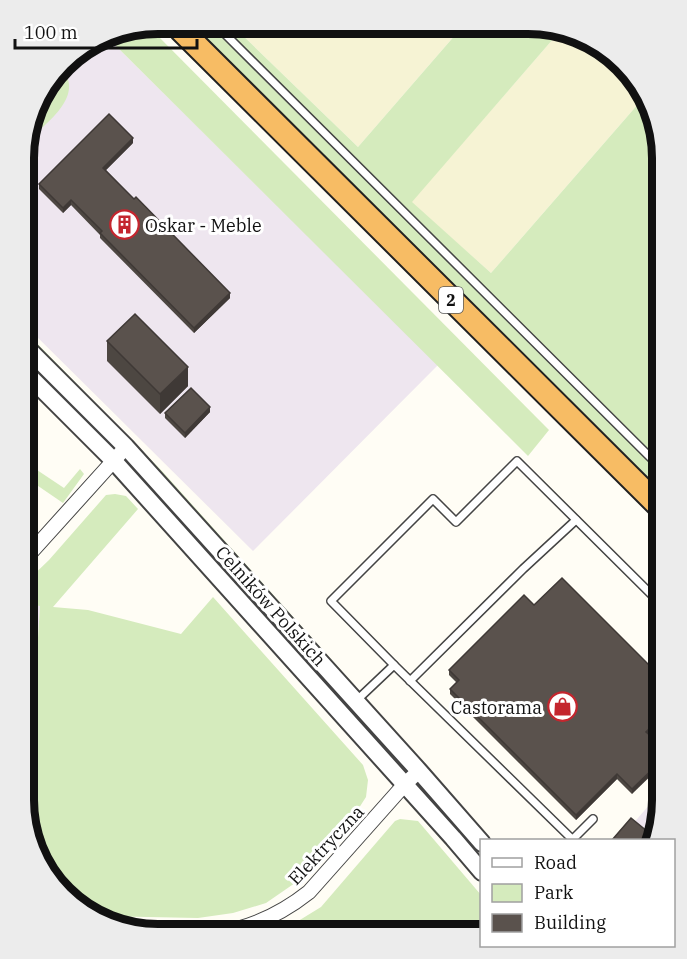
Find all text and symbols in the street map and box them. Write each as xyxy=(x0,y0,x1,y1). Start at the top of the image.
scale bar xyxy=(15,12,196,50)
text: 100 m xyxy=(24,21,78,44)
building icon: Oskar - Meble xyxy=(108,209,140,241)
place label: Oskar - Meble xyxy=(145,214,262,237)
road number: 2 xyxy=(439,287,463,313)
street label: Celników Polskich xyxy=(211,541,331,671)
shop icon: Castorama xyxy=(547,691,579,723)
place label: Castorama xyxy=(451,696,542,719)
street label: Elektryczna xyxy=(283,800,369,890)
legend xyxy=(480,839,675,947)
text: Road xyxy=(534,851,577,874)
text: Park xyxy=(534,881,574,904)
text: Building xyxy=(534,911,606,934)

